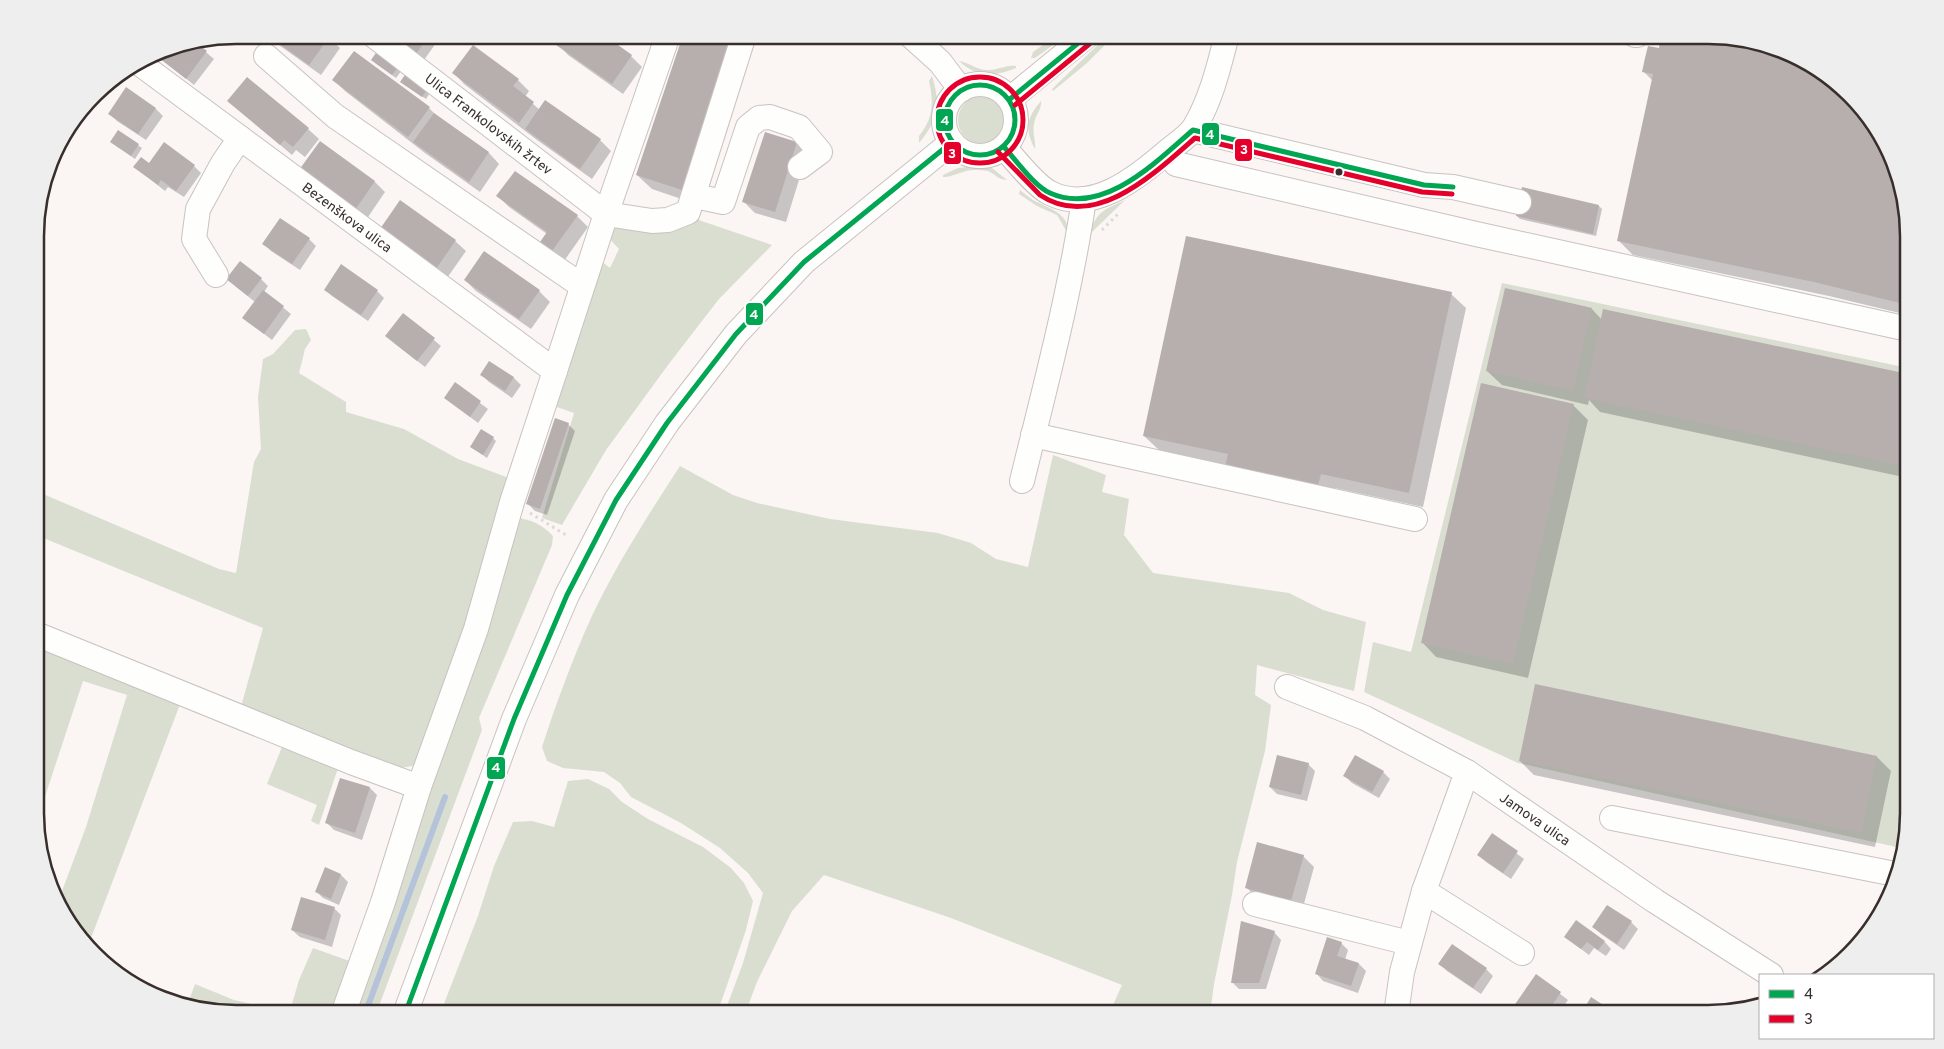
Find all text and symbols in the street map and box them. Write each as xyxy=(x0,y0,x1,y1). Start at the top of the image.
street label: Ulica Frankolovskih žrtev xyxy=(421,71,555,179)
line badge: 4 xyxy=(935,108,954,132)
text: 4 xyxy=(941,113,950,130)
line badge: 4 xyxy=(1201,122,1220,146)
text: 4 xyxy=(1206,127,1215,144)
line badge: 3 xyxy=(1234,138,1253,162)
line badge: 3 xyxy=(943,141,962,165)
text: 3 xyxy=(1240,142,1248,159)
text: 3 xyxy=(948,146,956,163)
unlabelled marker xyxy=(1334,167,1344,177)
street label: Bezenškova ulica xyxy=(298,180,395,257)
line badge: 4 xyxy=(745,302,764,326)
text: 4 xyxy=(750,307,759,324)
line badge: 4 xyxy=(486,756,506,780)
text: 4 xyxy=(492,760,501,777)
street label: Jamova ulica xyxy=(1496,790,1573,850)
legend xyxy=(1759,974,1934,1039)
text: 4 xyxy=(1804,986,1813,1005)
text: 3 xyxy=(1804,1011,1813,1030)

